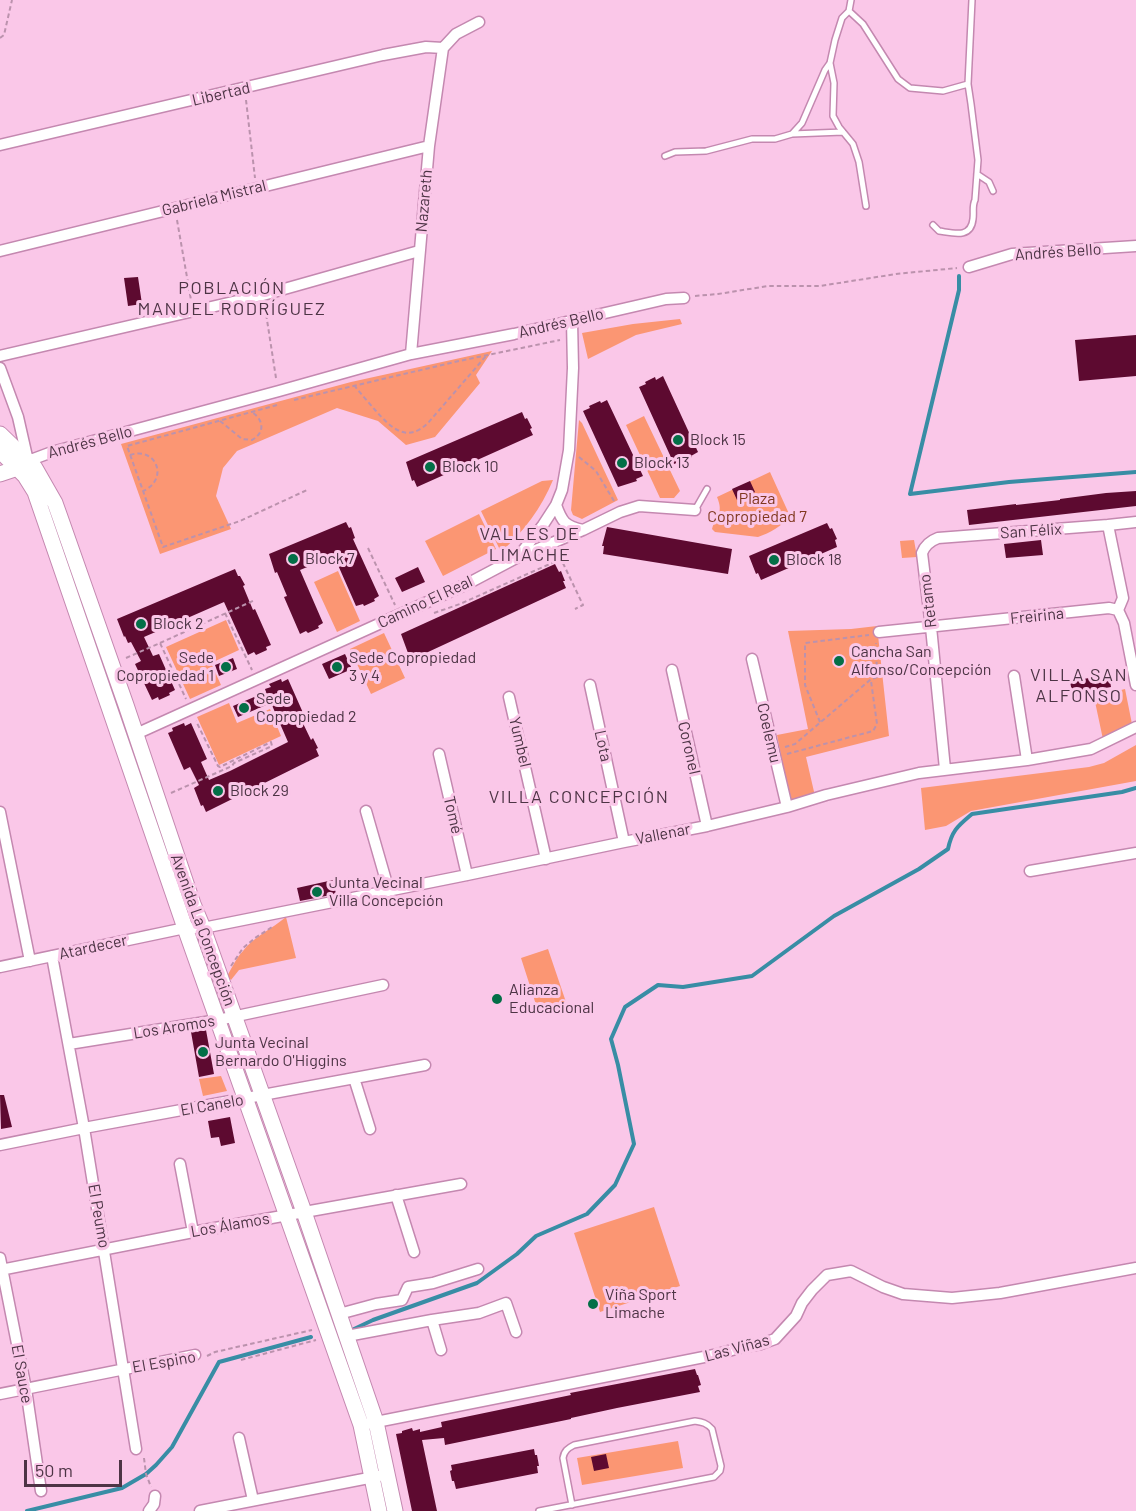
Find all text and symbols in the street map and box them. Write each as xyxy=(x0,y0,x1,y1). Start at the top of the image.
street label: Libertad xyxy=(190,78,252,110)
street label: Nazareth xyxy=(412,169,436,233)
street label: Gabriela Mistral xyxy=(160,176,268,220)
street label: Andrés Bello xyxy=(1014,239,1102,265)
district label: POBLACIÓN MANUEL RODRÍGUEZ xyxy=(138,277,326,320)
street label: Andrés Bello xyxy=(517,304,605,342)
street label: Andrés Bello xyxy=(46,422,134,462)
place label: Block 15 xyxy=(690,430,746,450)
marker: Block 15 xyxy=(671,433,685,447)
place label: Block 13 xyxy=(634,453,690,473)
marker: Block 13 xyxy=(615,456,629,470)
place label: Block 10 xyxy=(442,457,499,477)
marker: Block 10 xyxy=(423,460,437,474)
park label: Plaza Copropiedad 7 xyxy=(707,489,807,527)
street label: San Félix xyxy=(1000,519,1062,543)
district label: VALLES DE LIMACHE xyxy=(480,523,580,566)
place label: Block 7 xyxy=(305,549,355,569)
place label: Block 18 xyxy=(786,550,842,570)
marker: Block 7 xyxy=(286,552,300,566)
marker: Block 18 xyxy=(767,553,781,567)
street label: Camino El Real xyxy=(375,572,475,632)
street label: Retamo xyxy=(915,573,941,629)
street label: Freirina xyxy=(1009,604,1065,628)
place label: Block 2 xyxy=(153,614,204,634)
marker: Block 2 xyxy=(134,617,148,631)
place label: Cancha San Alfonso/Concepción xyxy=(851,642,991,680)
place label: Sede Copropiedad 1 xyxy=(116,648,214,686)
place label: Sede Copropiedad 3 y 4 xyxy=(349,648,476,686)
marker: Cancha San Alfonso/Concepción xyxy=(832,654,846,668)
marker: Sede Copropiedad 1 xyxy=(219,660,233,674)
marker: Sede Copropiedad 3 y 4 xyxy=(330,660,344,674)
district label: VILLA SAN ALFONSO xyxy=(1030,664,1128,706)
place label: Sede Copropiedad 2 xyxy=(256,689,357,727)
marker: Sede Copropiedad 2 xyxy=(237,701,251,715)
street label: Coelemu xyxy=(753,701,785,765)
street label: Yumbel xyxy=(505,715,535,769)
street label: Coronel xyxy=(674,720,704,776)
street label: Lota xyxy=(590,728,616,764)
place label: Block 29 xyxy=(230,781,289,801)
marker: Block 29 xyxy=(211,784,225,798)
district label: VILLA CONCEPCIÓN xyxy=(489,786,669,808)
street label: Tomé xyxy=(439,794,467,836)
street label: Vallenar xyxy=(634,819,692,849)
street label: Avenida La Concepción xyxy=(167,851,239,1009)
place label: Junta Vecinal Villa Concepción xyxy=(329,873,443,911)
marker: Junta Vecinal Villa Concepción xyxy=(310,885,324,899)
street label: Atardecer xyxy=(57,930,129,964)
place label: Alianza Educacional xyxy=(509,980,594,1018)
marker: Alianza Educacional xyxy=(490,992,504,1006)
street label: Los Aromos xyxy=(132,1011,216,1043)
place label: Junta Vecinal Bernardo O'Higgins xyxy=(215,1033,347,1071)
marker: Junta Vecinal Bernardo O'Higgins xyxy=(196,1045,210,1059)
street label: El Canelo xyxy=(179,1090,245,1120)
street label: El Peumo xyxy=(84,1182,114,1250)
street label: Los Álamos xyxy=(189,1209,271,1241)
place label: Viña Sport Limache xyxy=(605,1285,677,1323)
marker: Viña Sport Limache xyxy=(586,1297,600,1311)
street label: Las Viñas xyxy=(703,1330,771,1366)
street label: El Sauce xyxy=(7,1343,37,1405)
street label: El Espino xyxy=(131,1347,197,1377)
scale bar xyxy=(27,1448,124,1486)
text: 50 m xyxy=(35,1459,73,1481)

